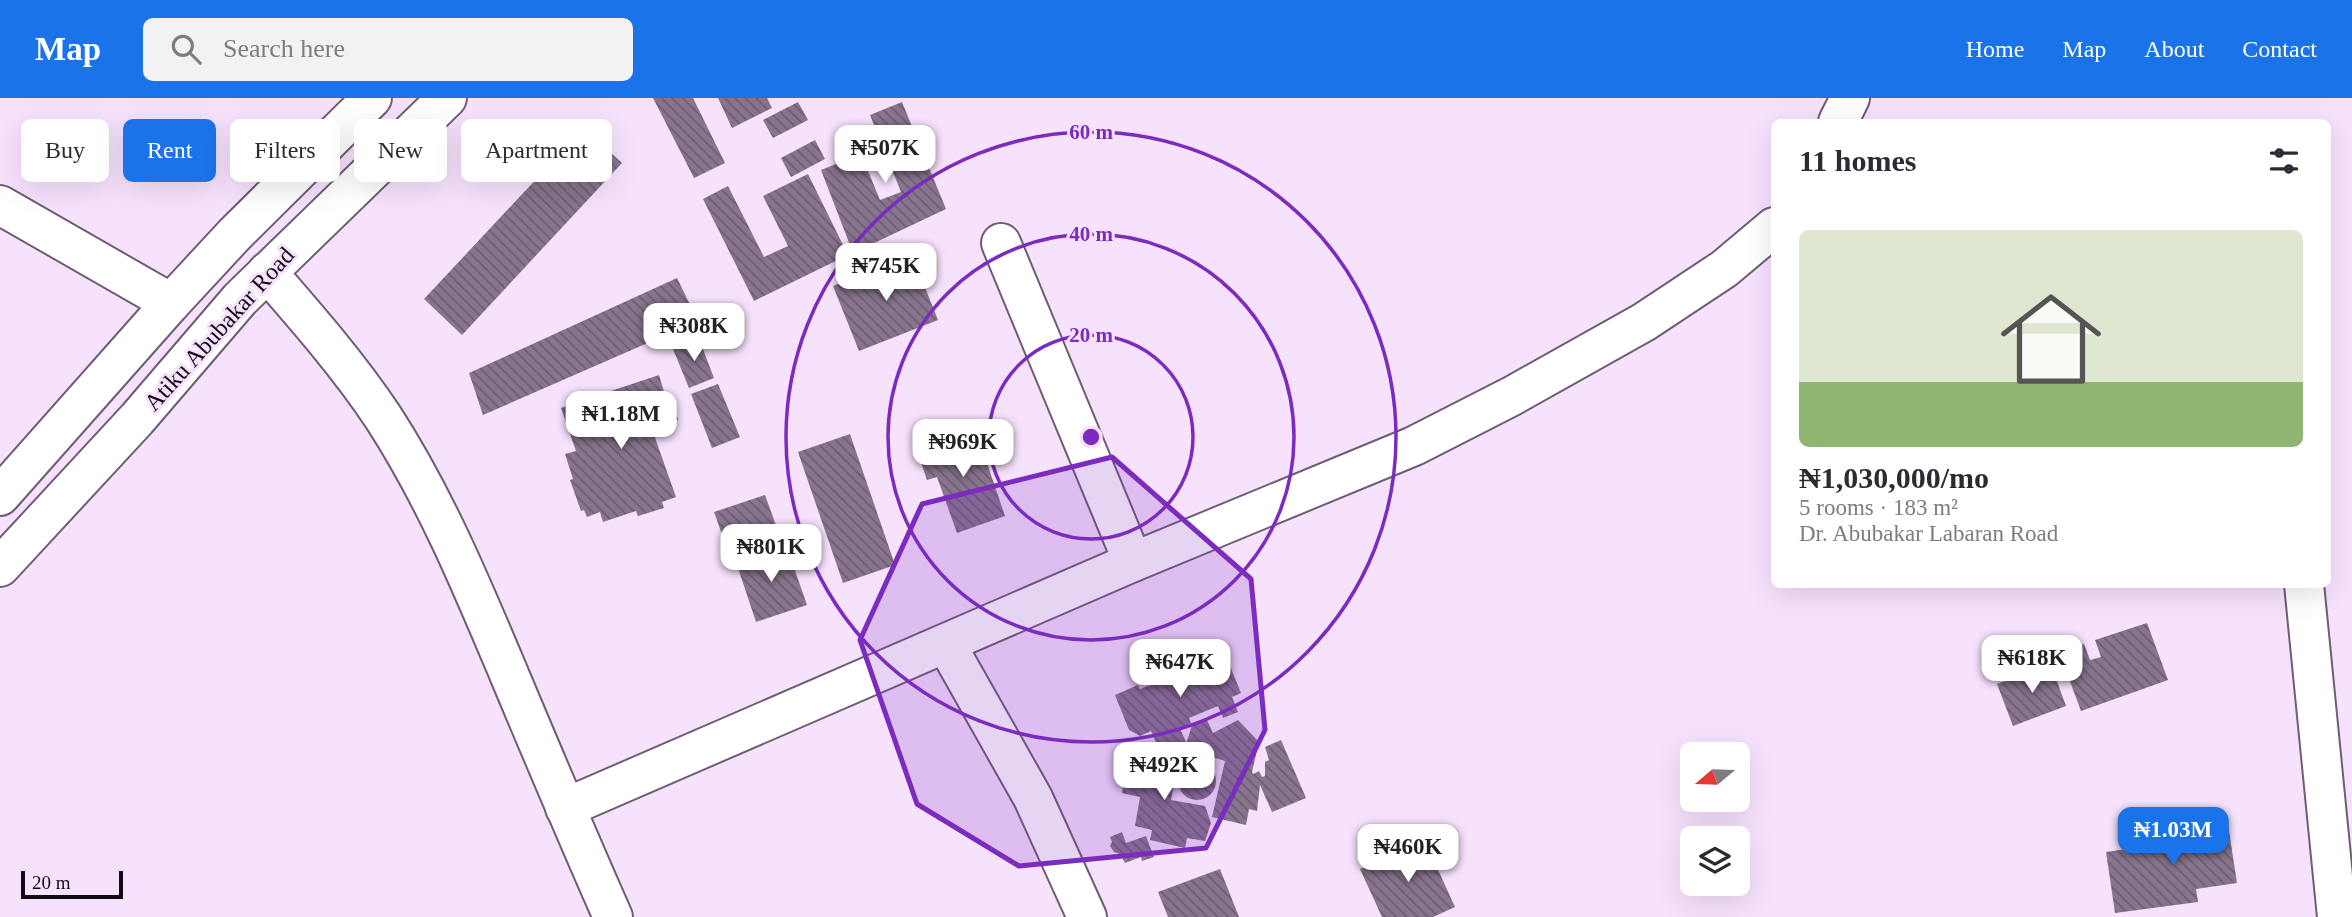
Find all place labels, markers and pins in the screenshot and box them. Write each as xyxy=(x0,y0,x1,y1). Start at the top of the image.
pin: ₦507K xyxy=(836,126,934,185)
pin: ₦745K xyxy=(837,244,935,303)
pin: ₦308K xyxy=(645,303,743,363)
pin: ₦1.18M xyxy=(564,392,678,451)
pin: ₦969K xyxy=(914,420,1012,479)
centre of rings xyxy=(1079,425,1103,449)
pin: ₦801K xyxy=(722,524,820,584)
pin: ₦618K xyxy=(1983,636,2081,695)
pin: ₦647K xyxy=(1131,640,1229,699)
pin: ₦492K xyxy=(1115,742,1213,802)
pin: ₦1.03M xyxy=(2116,808,2230,867)
pin: ₦460K xyxy=(1359,824,1457,884)

